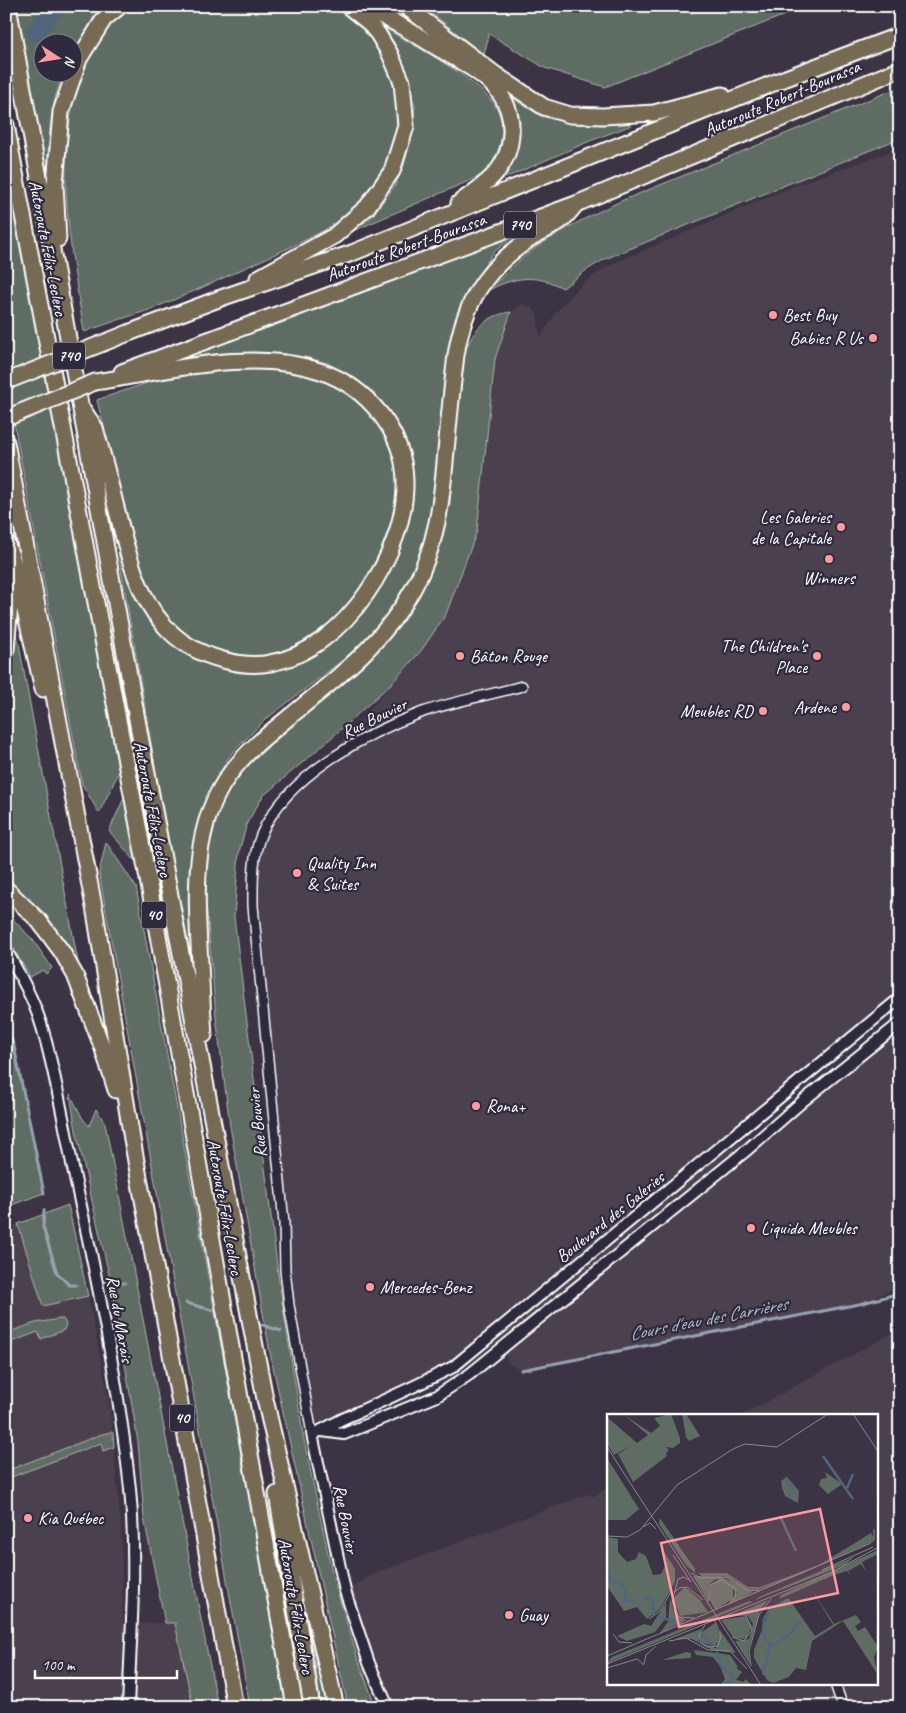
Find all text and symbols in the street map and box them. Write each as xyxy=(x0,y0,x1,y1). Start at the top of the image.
north arrow xyxy=(32,32,82,82)
text: N xyxy=(61,55,79,69)
street label: Autoroute Robert-Bourassa xyxy=(701,55,865,141)
street label: Autoroute Félix-Leclerc xyxy=(24,178,72,319)
street label: Autoroute Robert-Bourassa xyxy=(323,208,490,286)
road number: 740 xyxy=(504,212,536,238)
place label: Best Buy xyxy=(783,304,839,326)
marker: Best Buy xyxy=(767,309,779,321)
place label: Babies R Us xyxy=(789,327,865,349)
marker: Babies R Us xyxy=(867,332,879,344)
road number: 740 xyxy=(53,342,85,370)
place label: Les Galeries de la Capitale xyxy=(751,506,833,549)
marker: Les Galeries de la Capitale xyxy=(835,521,847,533)
marker: Winners xyxy=(823,553,835,565)
place label: Winners xyxy=(803,567,857,589)
place label: The Children's Place xyxy=(721,635,809,678)
place label: Bâton Rouge xyxy=(470,645,548,667)
marker: Bâton Rouge xyxy=(454,650,466,662)
marker: The Children's Place xyxy=(811,650,823,662)
street label: Rue Bouvier xyxy=(338,692,412,743)
place label: Ardene xyxy=(794,696,837,718)
place label: Meubles RD xyxy=(680,700,755,722)
marker: Ardene xyxy=(840,701,852,713)
marker: Meubles RD xyxy=(757,705,769,717)
street label: Autoroute Félix-Leclerc xyxy=(129,739,177,880)
place label: Quality Inn & Suites xyxy=(307,852,377,895)
marker: Quality Inn & Suites xyxy=(291,867,303,879)
road number: 40 xyxy=(142,902,166,928)
street label: Rue Bouvier xyxy=(242,1086,272,1159)
place label: Rona+ xyxy=(486,1095,526,1117)
marker: Rona+ xyxy=(470,1100,482,1112)
street label: Autoroute Félix-Leclerc xyxy=(202,1137,248,1278)
street label: Boulevard des Galeries xyxy=(551,1165,670,1267)
place label: Liquida Meubles xyxy=(761,1217,859,1239)
marker: Liquida Meubles xyxy=(745,1222,757,1234)
street label: Rue du Marais xyxy=(102,1274,139,1366)
place label: Mercedes-Benz xyxy=(380,1276,474,1298)
marker: Mercedes-Benz xyxy=(364,1281,376,1293)
water label: Cours d'eau des Carrières xyxy=(627,1291,792,1346)
road number: 40 xyxy=(170,1405,194,1432)
inset map xyxy=(607,1414,878,1686)
street label: Rue Bouvier xyxy=(329,1483,364,1557)
place label: Kia Québec xyxy=(38,1507,104,1529)
marker: Kia Québec xyxy=(22,1512,34,1524)
street label: Autoroute Félix-Leclerc xyxy=(273,1536,319,1677)
place label: Guay xyxy=(519,1604,550,1626)
marker: Guay xyxy=(503,1609,515,1621)
scale bar xyxy=(35,1648,178,1680)
text: 100 m xyxy=(42,1656,76,1675)

